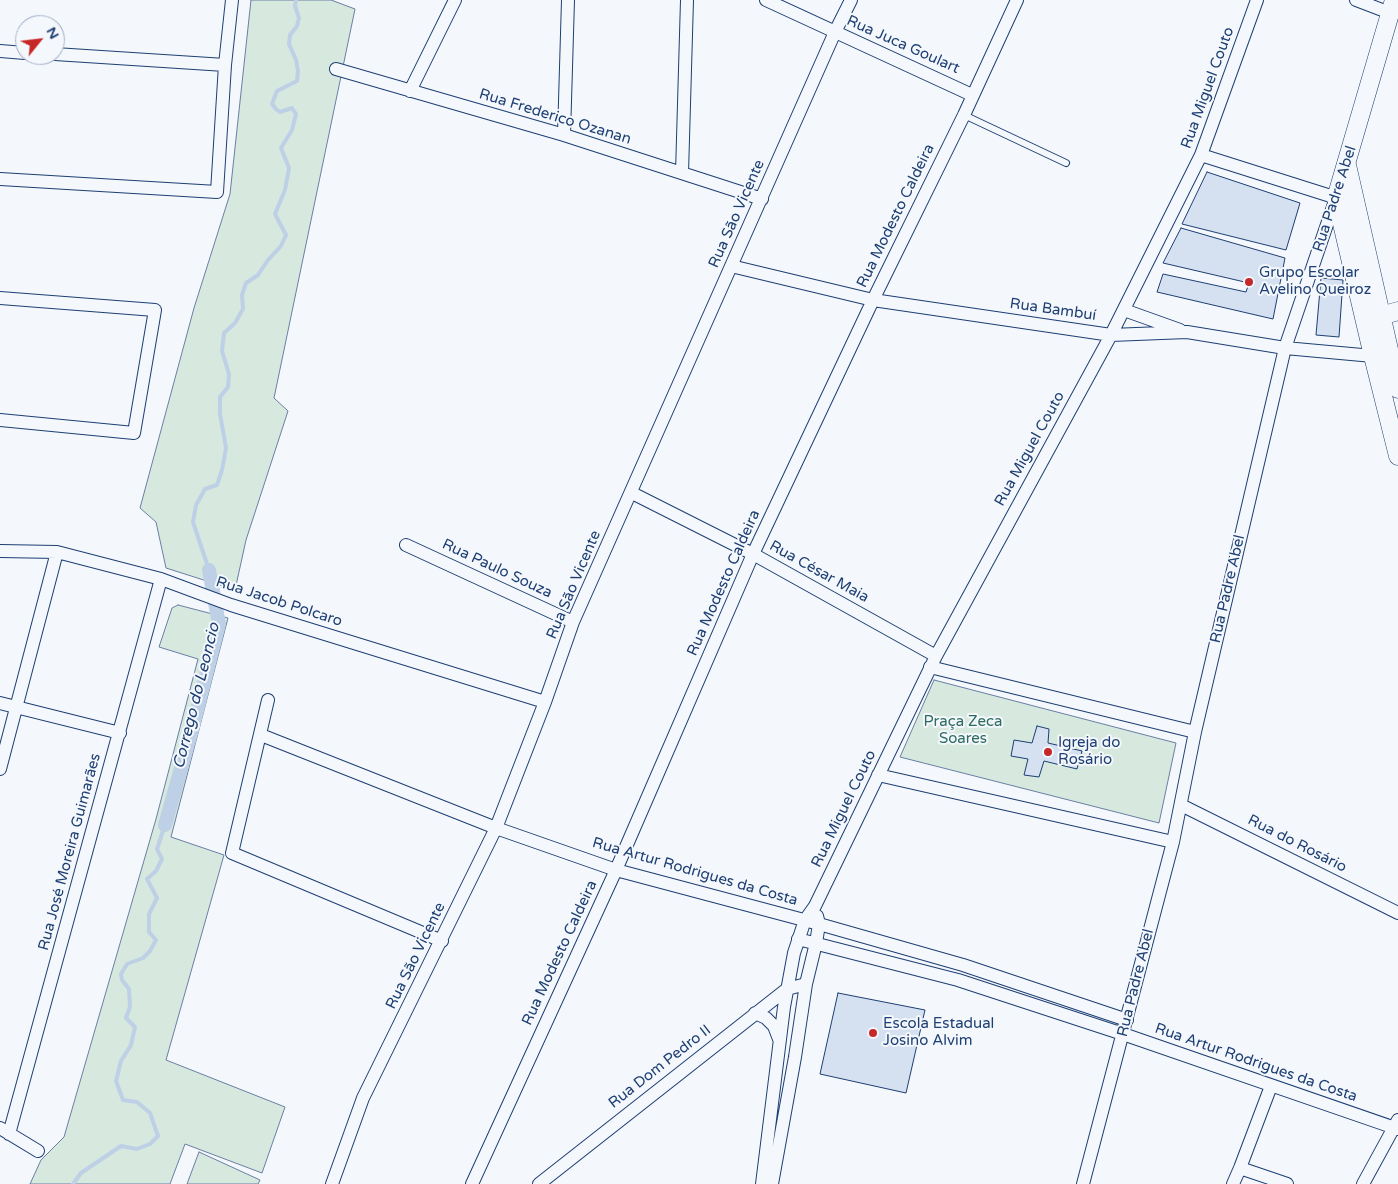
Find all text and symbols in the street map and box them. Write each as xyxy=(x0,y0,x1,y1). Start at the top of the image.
street label: Rua Juca Goulart xyxy=(844,12,962,78)
north arrow xyxy=(15,15,65,65)
text: N xyxy=(43,24,63,42)
street label: Rua Miguel Couto xyxy=(1178,25,1238,151)
street label: Rua Frederico Ozanan xyxy=(477,85,633,149)
street label: Rua Modesto Caldeira xyxy=(853,141,939,291)
street label: Rua Padre Abel xyxy=(1309,144,1361,254)
street label: Rua São Vicente xyxy=(705,157,769,271)
place label: Grupo Escolar Avelino Queiroz xyxy=(1259,264,1371,299)
marker: Grupo Escolar Avelino Queiroz xyxy=(1243,276,1255,288)
street label: Rua Bambuí xyxy=(1009,295,1097,325)
street label: Rua Miguel Couto xyxy=(991,389,1069,509)
street label: Rua Modesto Caldeira xyxy=(684,507,764,659)
street label: Rua São Vicente xyxy=(543,528,605,642)
street label: Rua Padre Abel xyxy=(1207,533,1249,645)
street label: Rua Paulo Souza xyxy=(439,536,555,602)
street label: Rua César Maia xyxy=(766,537,872,607)
street label: Rua Jacob Polcaro xyxy=(214,573,344,631)
water label: Corrego do Leoncio xyxy=(170,621,224,771)
park label: Praça Zeca Soares xyxy=(924,713,1002,748)
place label: Igreja do Rosário xyxy=(1058,734,1120,769)
marker: Igreja do Rosário xyxy=(1042,746,1054,758)
street label: Rua Miguel Couto xyxy=(808,747,880,871)
street label: Rua José Moreira Guimarães xyxy=(35,751,105,953)
street label: Rua do Rosário xyxy=(1245,811,1349,877)
street label: Rua Artur Rodrigues da Costa xyxy=(590,834,800,910)
street label: Rua Modesto Caldeira xyxy=(519,878,601,1028)
street label: Rua São Vicente xyxy=(382,900,450,1012)
street label: Rua Padre Abel xyxy=(1114,927,1158,1039)
place label: Escola Estadual Josino Alvim xyxy=(883,1015,994,1050)
street label: Rua Artur Rodrigues da Costa xyxy=(1152,1020,1360,1106)
street label: Rua Dom Pedro II xyxy=(605,1021,715,1113)
marker: Escola Estadual Josino Alvim xyxy=(867,1027,879,1039)

